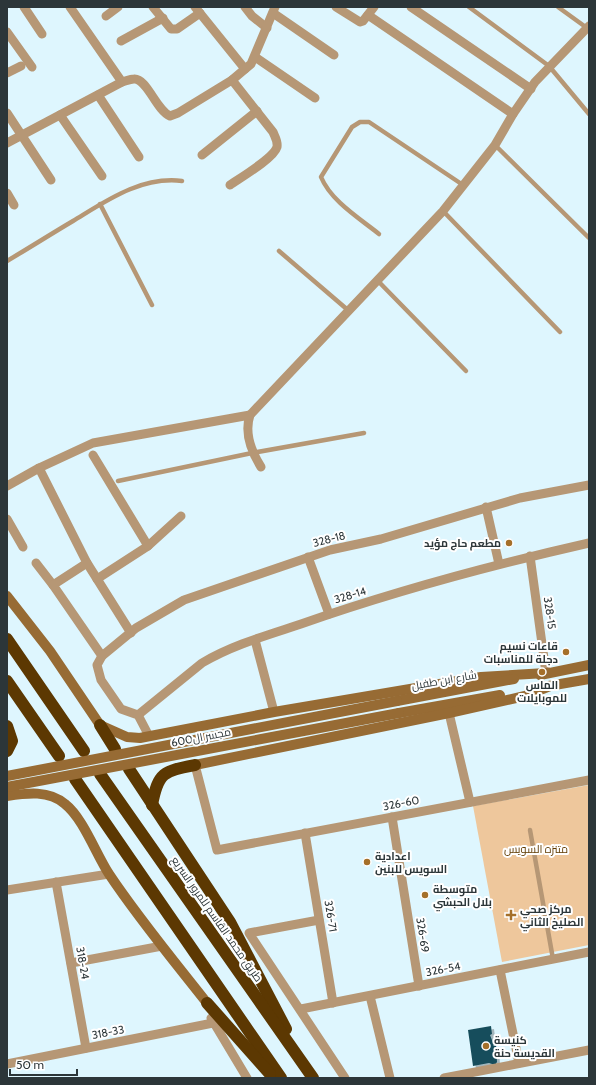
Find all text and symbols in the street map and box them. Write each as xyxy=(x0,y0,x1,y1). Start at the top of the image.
street label: 328-18 xyxy=(311,528,347,550)
place label: مطعم حاج مؤيد xyxy=(424,536,501,551)
marker: مطعم حاج مؤيد xyxy=(504,538,514,548)
street label: 328-14 xyxy=(332,583,368,606)
street label: 328-15 xyxy=(541,596,559,630)
place label: قاعات نسيم دجلة للمناسبات xyxy=(484,639,558,666)
marker: قاعات نسيم دجلة للمناسبات xyxy=(561,647,571,657)
street label: شارع ابن طفيل xyxy=(410,667,478,694)
marker: الماس للموبايلات xyxy=(537,667,547,677)
place label: الماس للموبايلات xyxy=(517,678,567,706)
street label: مجسر ال600 xyxy=(170,724,232,750)
street label: 326-60 xyxy=(382,793,421,813)
park label: متنزه السويس xyxy=(504,842,568,856)
place label: اعدادية السويس للبنين xyxy=(375,849,447,877)
street label: طريق محمد القاسم للمرور السريع xyxy=(167,854,266,985)
marker: اعدادية السويس للبنين xyxy=(362,857,372,867)
place label: متوسطة بلال الحبشي xyxy=(433,882,492,912)
marker: متوسطة بلال الحبشي xyxy=(420,890,430,900)
street label: 326-71 xyxy=(322,899,340,933)
place label: مركز صحي الصليخ الثاني xyxy=(520,902,584,932)
marker: مركز صحي الصليخ الثاني xyxy=(505,909,517,921)
street label: 326-69 xyxy=(413,917,433,953)
street label: 318-24 xyxy=(73,946,93,981)
street label: 326-54 xyxy=(425,959,462,979)
street label: 318-33 xyxy=(91,1022,125,1042)
place label: كنيسة القديسة حنة xyxy=(494,1033,555,1060)
marker: كنيسة القديسة حنة xyxy=(481,1041,491,1051)
scale bar xyxy=(10,1051,77,1077)
text: 50 m xyxy=(16,1057,44,1072)

